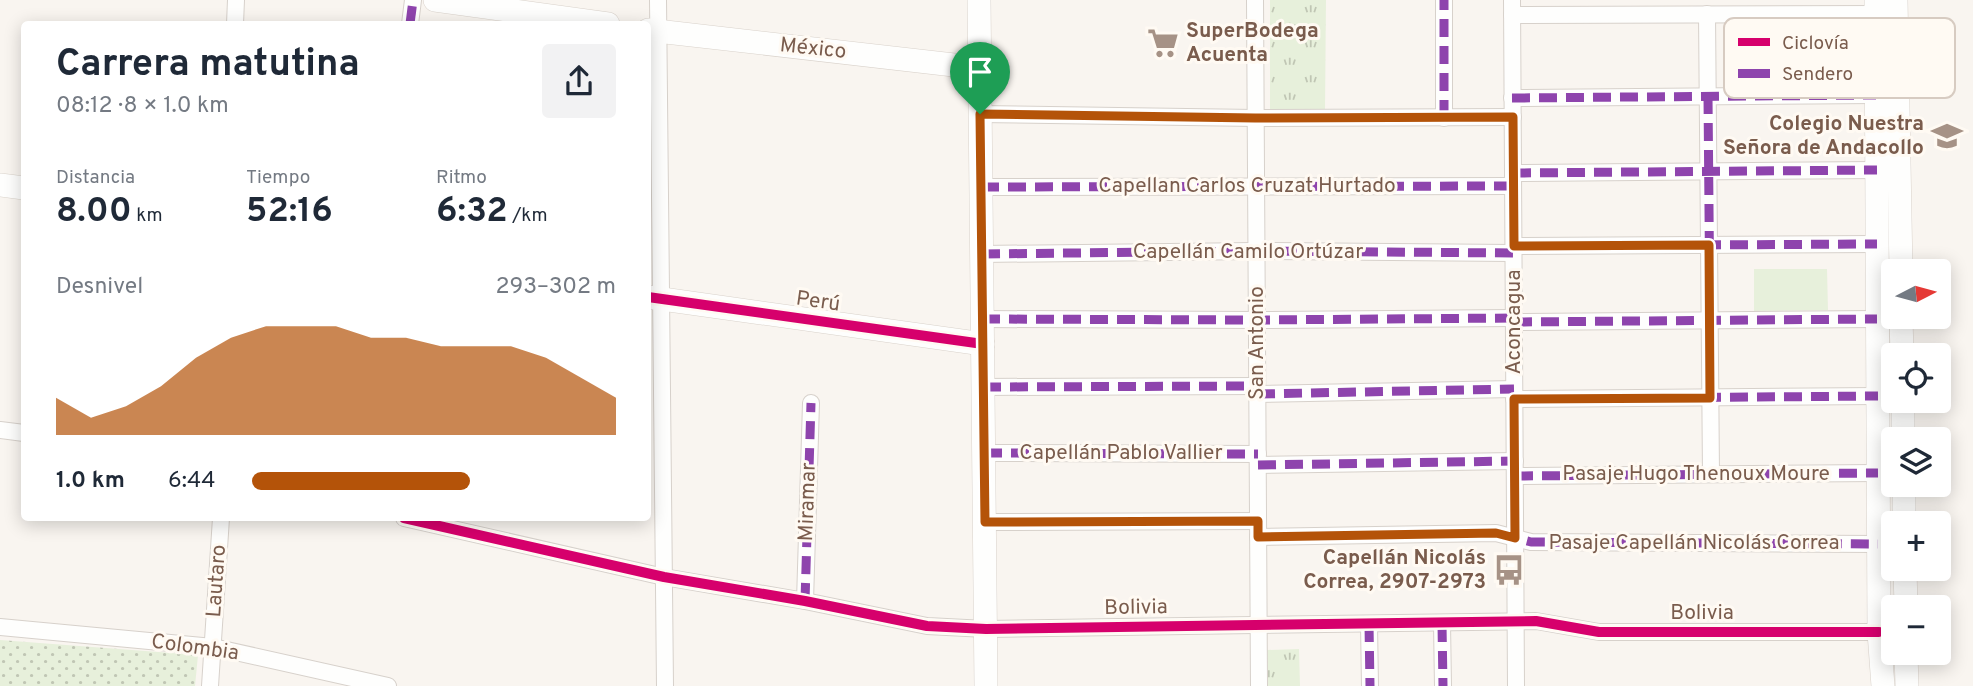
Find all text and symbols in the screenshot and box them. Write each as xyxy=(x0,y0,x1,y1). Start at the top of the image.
place label: SuperBodega Acuenta xyxy=(1186,18,1319,69)
legend xyxy=(1724,18,1955,98)
supermarket icon: SuperBodega Acuenta xyxy=(1146,26,1180,60)
street label: México xyxy=(778,32,848,66)
text: Ciclovía xyxy=(1782,32,1849,56)
text: Carrera matutina xyxy=(56,41,360,90)
pin xyxy=(950,42,1010,114)
button: share xyxy=(542,44,616,118)
icon: arrive xyxy=(961,53,999,91)
text: Sendero xyxy=(1782,63,1853,87)
text: 08:12 · 8 × 1.0 km xyxy=(56,92,229,121)
place label: Colegio Nuestra Señora de Andacollo xyxy=(1723,111,1924,162)
school or university icon: Colegio Nuestra Señora de Andacollo xyxy=(1930,119,1964,153)
text: Distancia xyxy=(56,166,135,190)
text: Tiempo xyxy=(246,166,310,190)
text: Ritmo xyxy=(436,166,487,190)
street label: Capellan Carlos Cruzat Hurtado xyxy=(1098,173,1396,200)
text: 8.00 xyxy=(56,190,132,234)
text: 52:16 xyxy=(246,190,333,234)
text: 6:32 xyxy=(436,190,508,234)
text: km xyxy=(132,204,163,228)
text: /km xyxy=(508,204,548,228)
street label: Capellán Camilo Ortúzar xyxy=(1133,239,1363,266)
north arrow xyxy=(1881,259,1951,329)
map controls xyxy=(1881,259,1951,665)
street label: Aconcagua xyxy=(1501,270,1528,374)
text: Desnivel xyxy=(56,273,143,302)
text: 293–302 m xyxy=(495,273,616,302)
street label: Perú xyxy=(794,286,842,318)
street label: San Antonio xyxy=(1244,286,1271,400)
button: locate xyxy=(1881,343,1951,413)
button: layers xyxy=(1881,427,1951,497)
street label: Capellán Pablo Vallier xyxy=(1019,440,1223,467)
street label: Pasaje Hugo Thenoux Moure xyxy=(1562,461,1830,488)
street label: Miramar xyxy=(793,462,823,542)
text: 1.0 km xyxy=(56,467,125,496)
text: 6:44 xyxy=(168,467,215,496)
button: + xyxy=(1881,511,1951,581)
street label: Pasaje Capellán Nicolás Correa xyxy=(1548,530,1840,557)
street label: Lautaro xyxy=(201,544,233,618)
place label: Capellán Nicolás Correa, 2907-2973 xyxy=(1303,545,1486,596)
bus stop icon: Capellán Nicolás Correa, 2907-2973 xyxy=(1492,553,1526,587)
street label: Bolivia xyxy=(1104,594,1168,622)
button: − xyxy=(1881,595,1951,665)
street label: Bolivia xyxy=(1670,600,1734,627)
street label: Colombia xyxy=(149,628,241,668)

